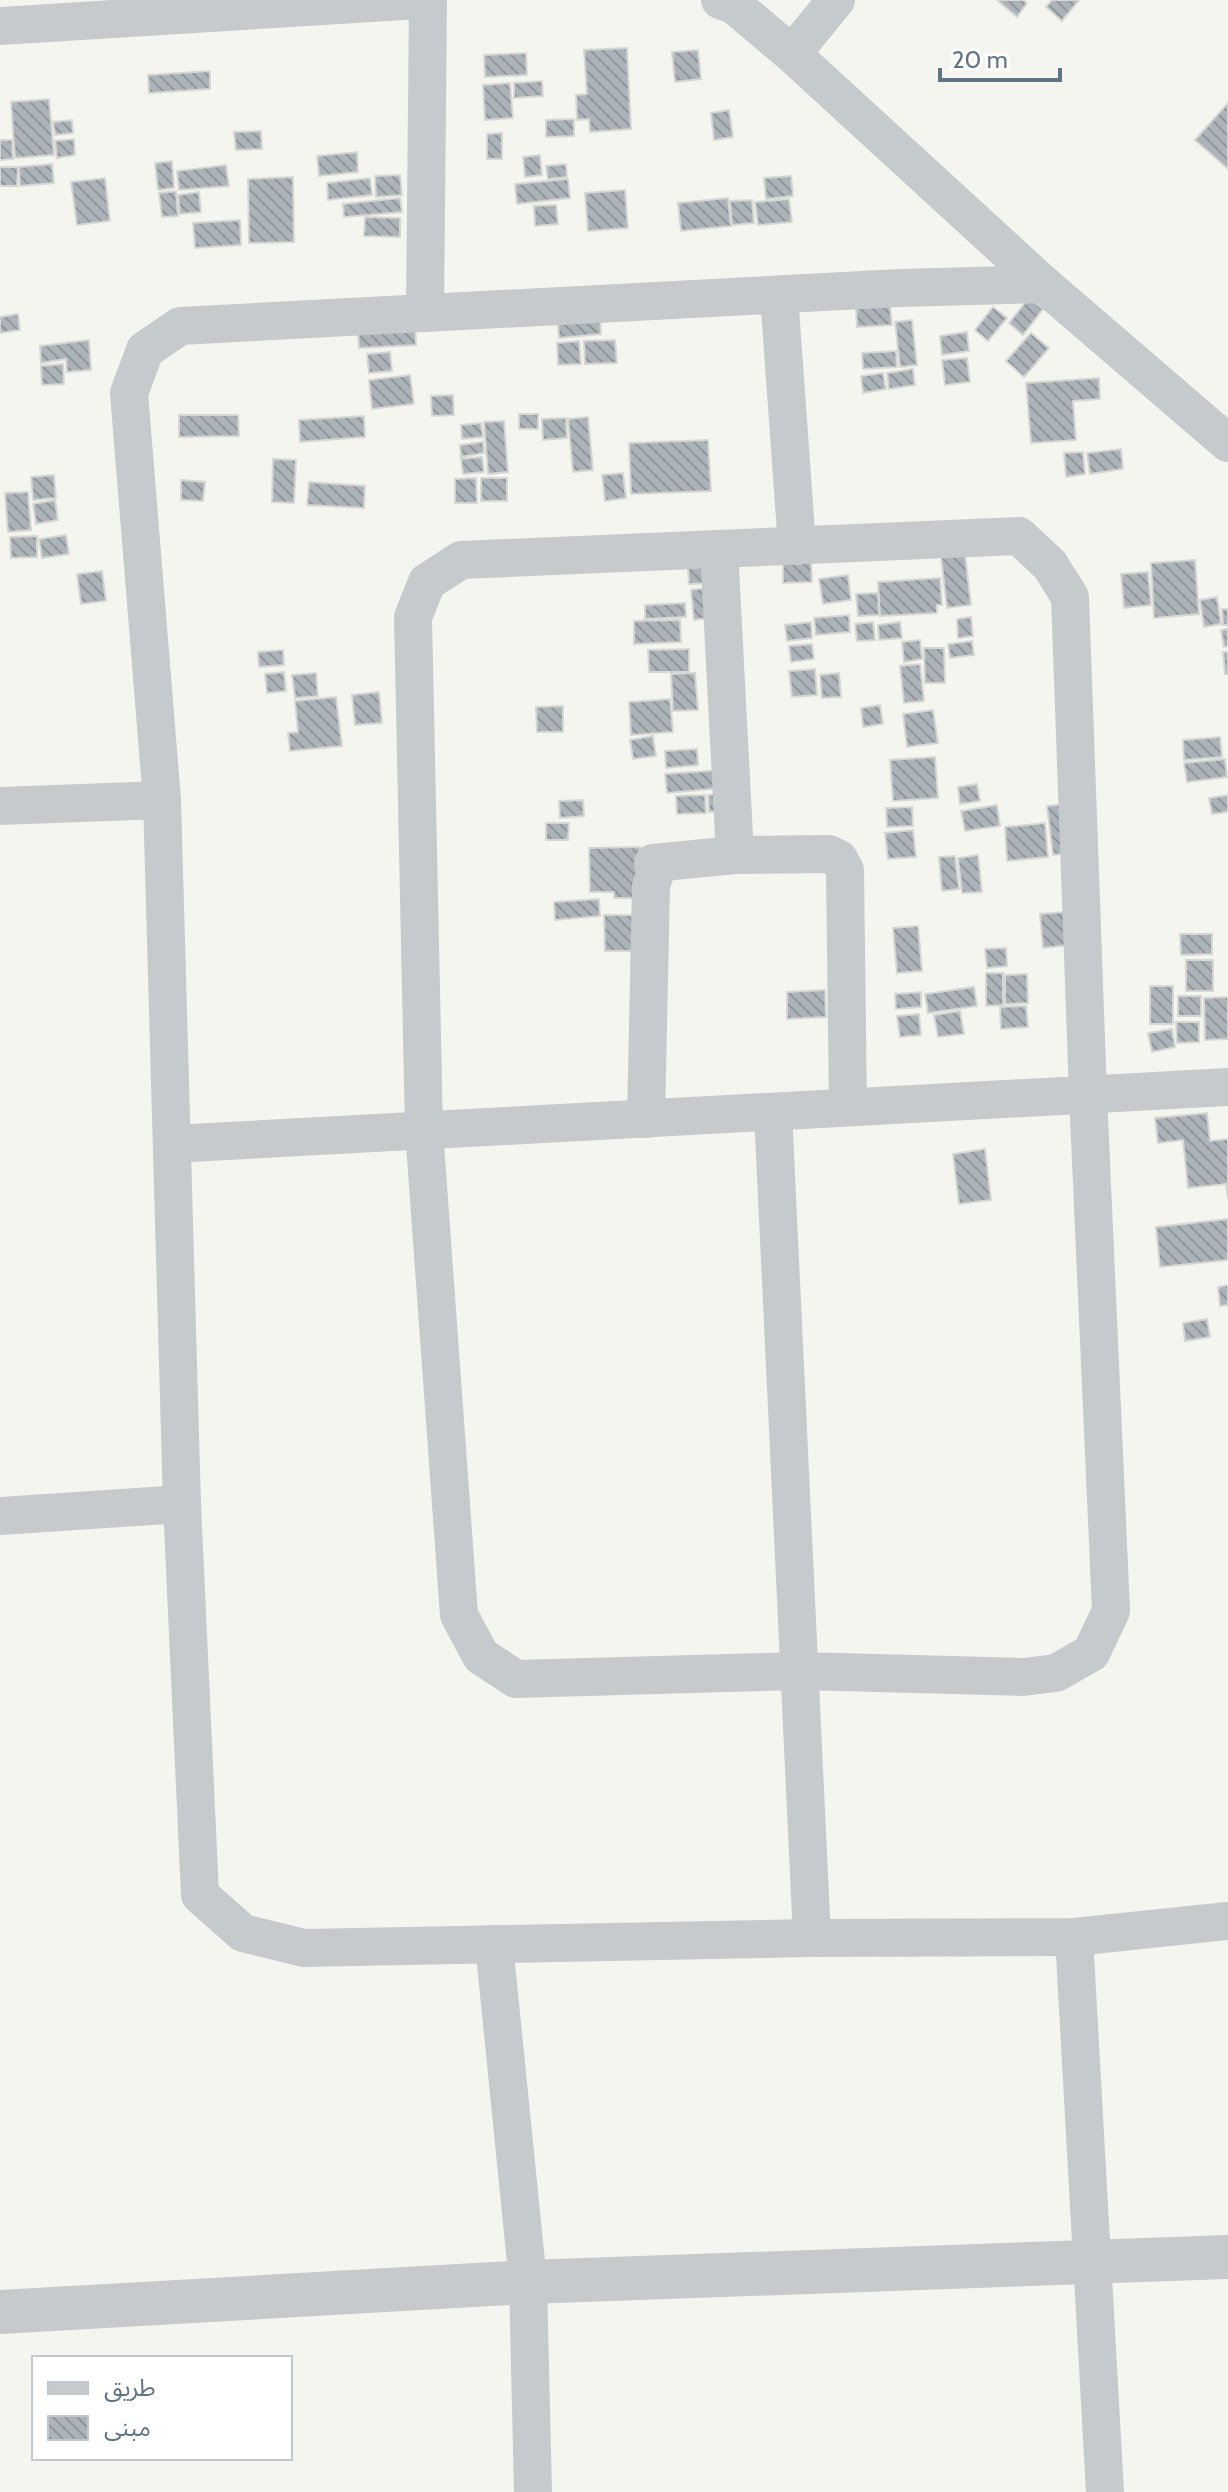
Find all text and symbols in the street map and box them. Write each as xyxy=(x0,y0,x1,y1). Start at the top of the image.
scale bar xyxy=(940,32,1060,82)
text: 20 m xyxy=(952,45,1008,74)
legend xyxy=(32,2356,292,2460)
text: طريق xyxy=(104,2373,156,2403)
text: مبنى xyxy=(104,2413,151,2442)

